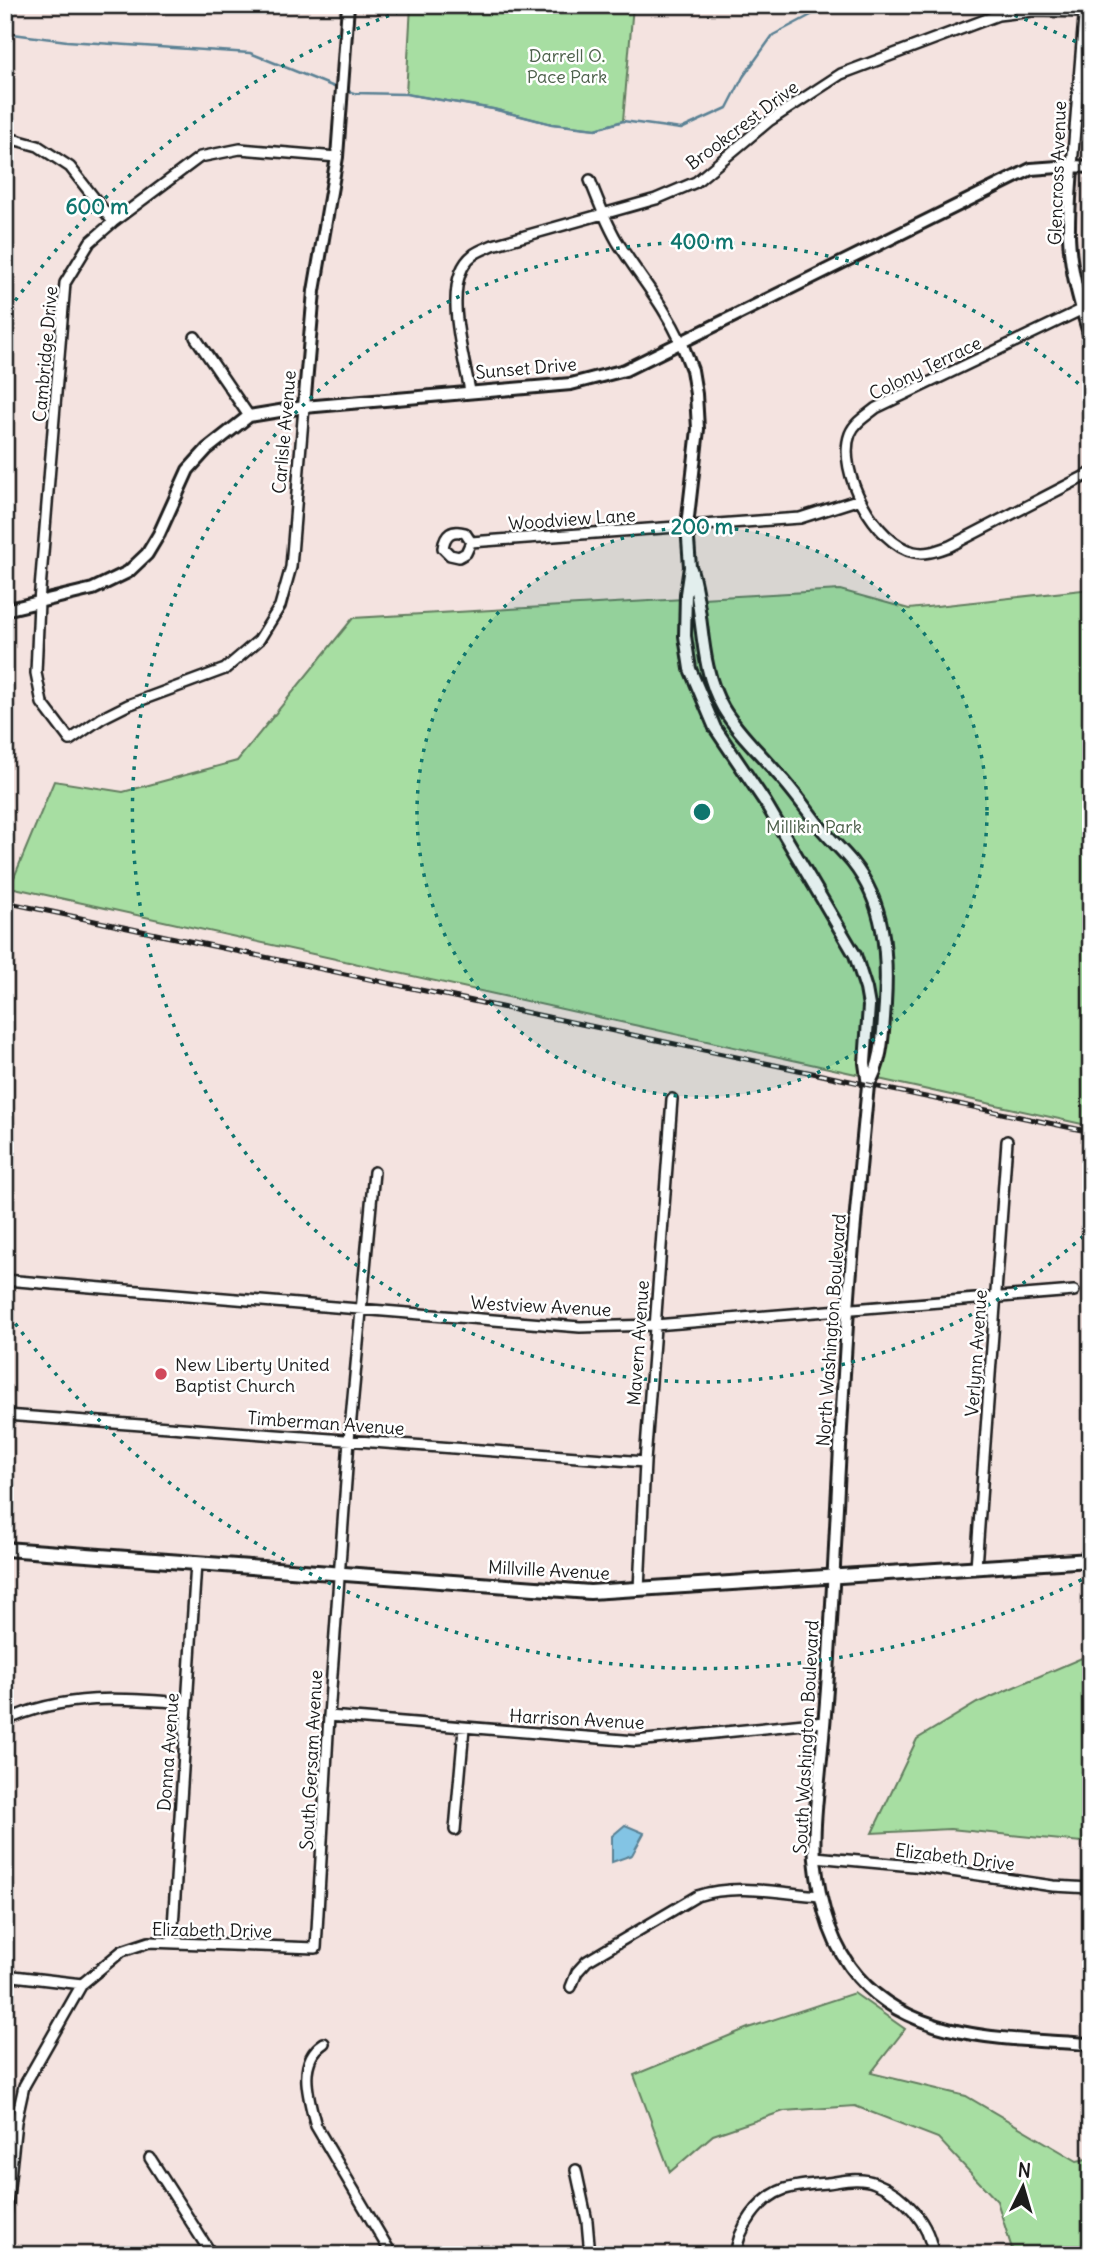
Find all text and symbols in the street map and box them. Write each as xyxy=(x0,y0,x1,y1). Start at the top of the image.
park label: Darrell O. Pace Park xyxy=(527,44,607,88)
street label: Brookcrest Drive xyxy=(681,75,803,175)
street label: Glencross Avenue xyxy=(1043,100,1071,246)
text: 600 m xyxy=(65,193,129,220)
text: 400 m xyxy=(670,228,734,255)
street label: Cambridge Drive xyxy=(28,285,62,423)
street label: Colony Terrace xyxy=(865,331,985,405)
street label: Sunset Drive xyxy=(474,352,578,384)
street label: Carlisle Avenue xyxy=(267,369,301,495)
street label: Woodview Lane xyxy=(508,503,636,535)
text: 200 m xyxy=(671,513,734,540)
centre of rings xyxy=(690,800,714,824)
park label: Millikin Park xyxy=(766,815,862,838)
street label: North Washington Boulevard xyxy=(811,1212,851,1447)
street label: Mavern Avenue xyxy=(622,1280,654,1406)
street label: Verlynn Avenue xyxy=(960,1289,992,1417)
street label: Westview Avenue xyxy=(470,1291,612,1321)
place label: New Liberty United Baptist Church xyxy=(175,1353,330,1397)
marker: New Liberty United Baptist Church xyxy=(153,1366,169,1382)
street label: Timberman Avenue xyxy=(247,1406,405,1440)
street label: Millville Avenue xyxy=(488,1555,610,1585)
street label: South Washington Boulevard xyxy=(788,1619,824,1855)
street label: South Gersam Avenue xyxy=(295,1669,327,1851)
street label: Donna Avenue xyxy=(152,1692,184,1812)
street label: Harrison Avenue xyxy=(509,1704,645,1734)
street label: Elizabeth Drive xyxy=(894,1838,1016,1876)
street label: Elizabeth Drive xyxy=(152,1917,272,1943)
north arrow xyxy=(988,2152,1058,2222)
text: N xyxy=(1017,2158,1032,2183)

